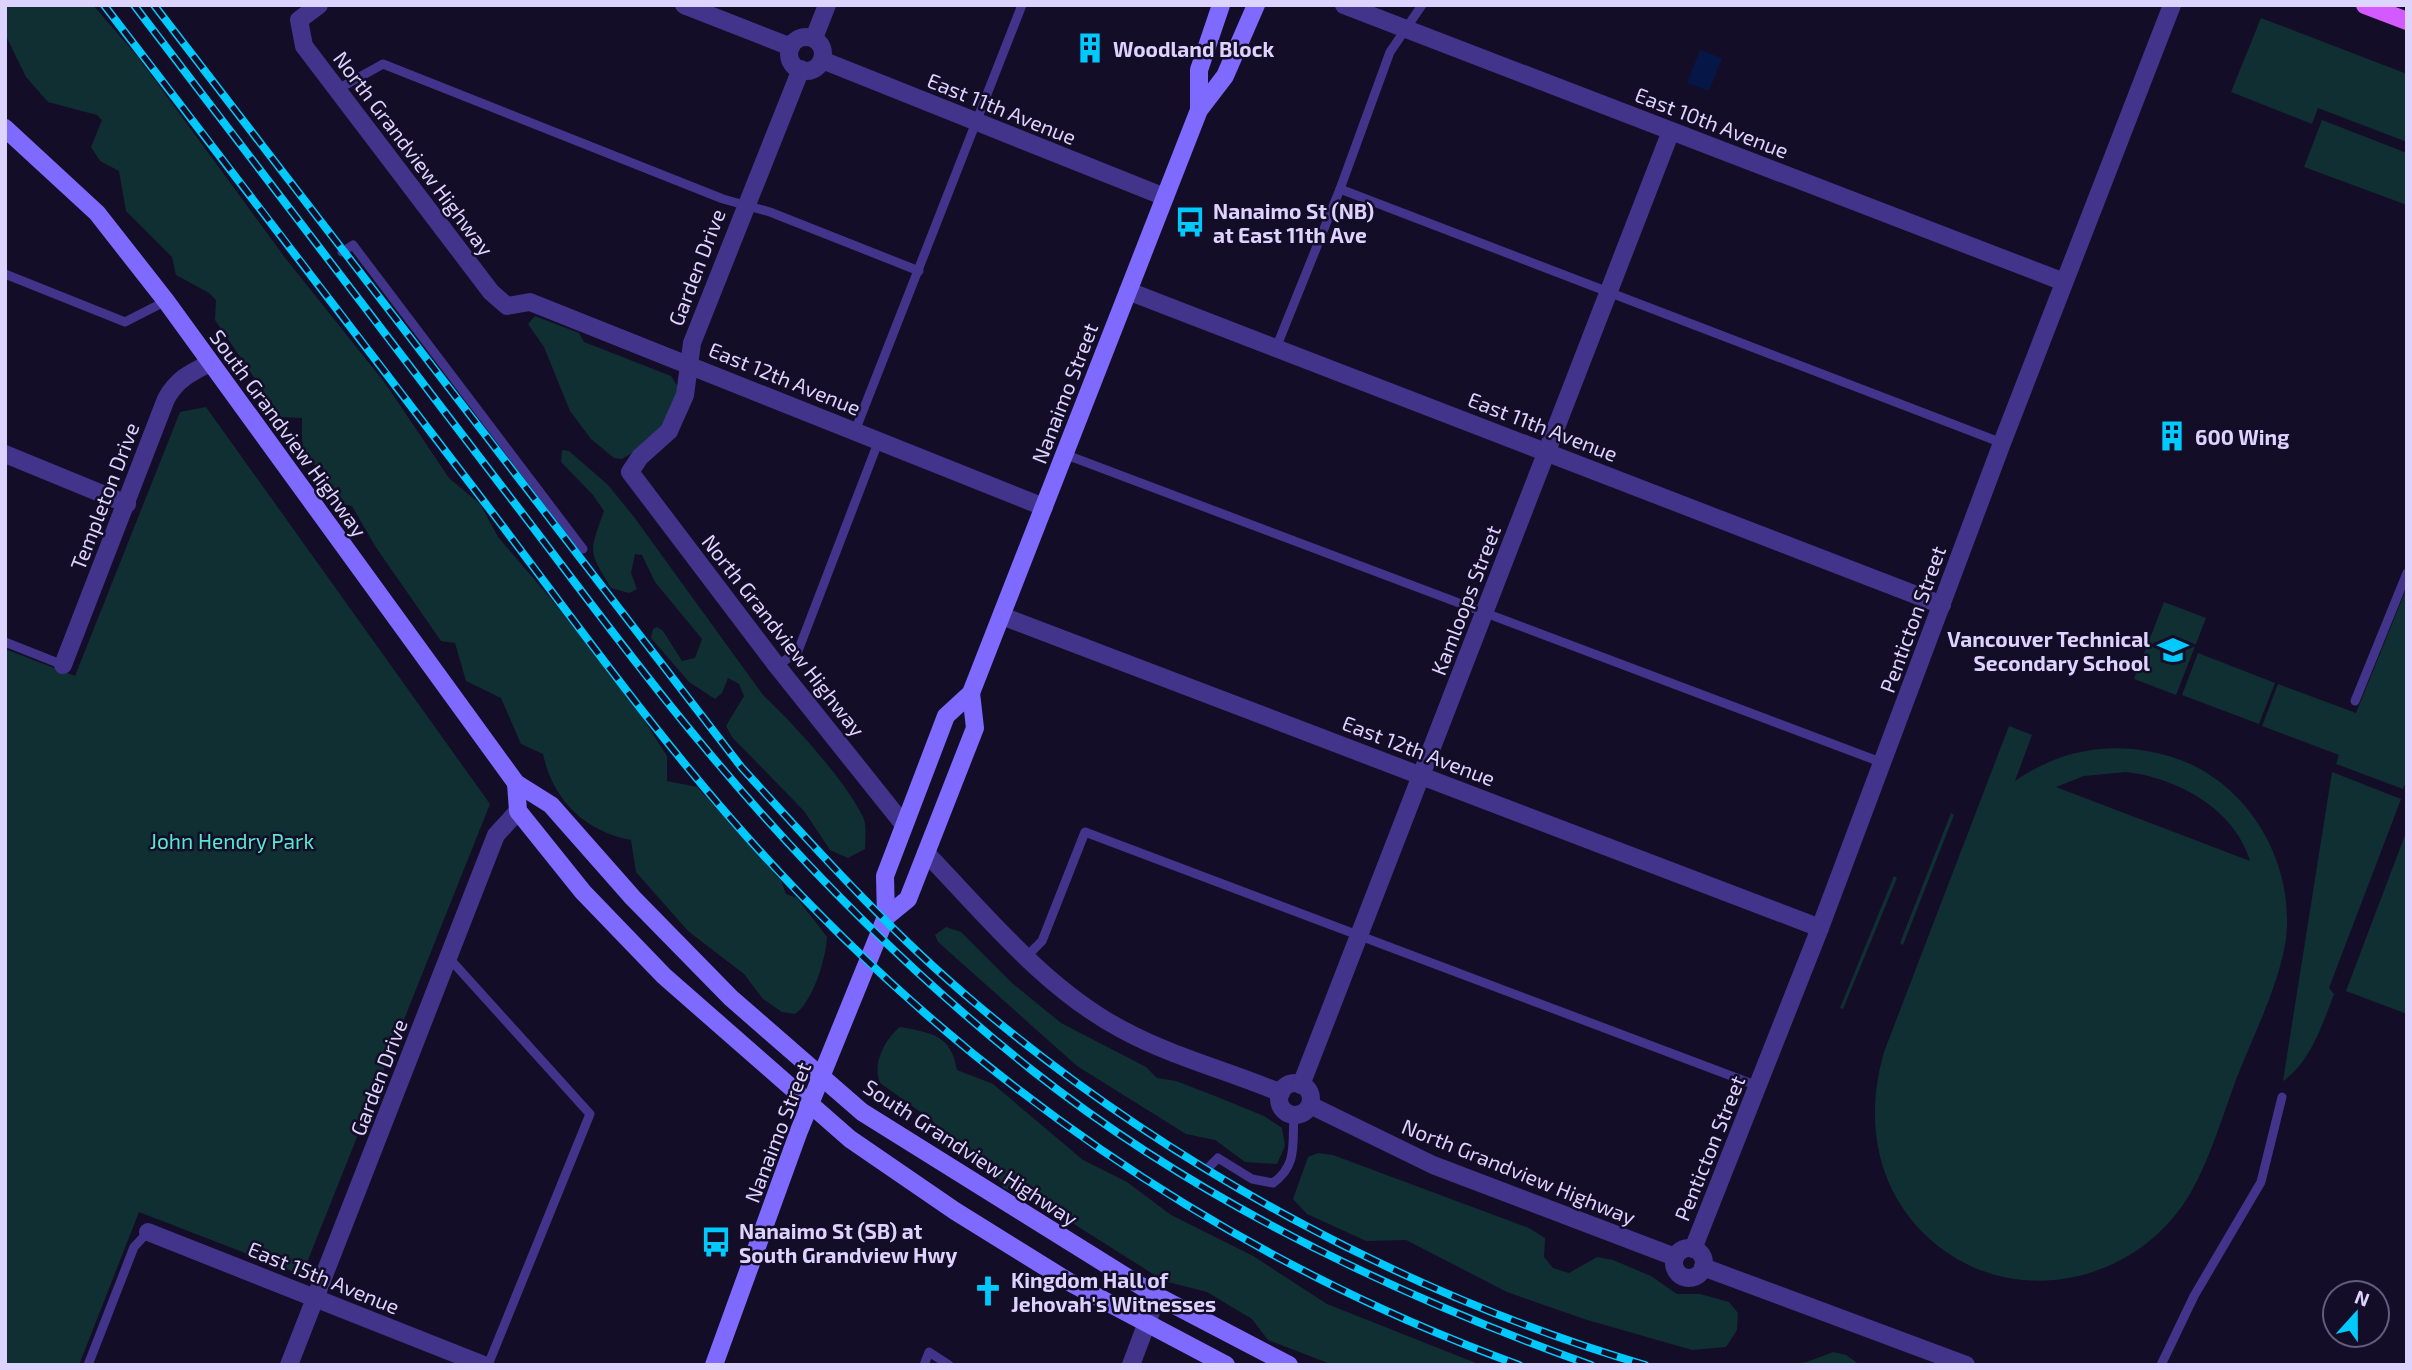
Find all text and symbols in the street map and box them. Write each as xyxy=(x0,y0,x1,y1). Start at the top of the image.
building icon: Woodland Block xyxy=(1073,31,1107,65)
place label: Woodland Block xyxy=(1113,36,1274,61)
street label: North Grandview Highway xyxy=(329,46,499,260)
street label: East 11th Avenue xyxy=(924,67,1080,149)
street label: East 10th Avenue xyxy=(1632,81,1792,163)
place label: Nanaimo St (NB) at East 11th Ave xyxy=(1213,198,1374,247)
street label: Garden Drive xyxy=(662,205,730,329)
bus stop icon: Nanaimo St (NB) at East 11th Ave xyxy=(1173,205,1207,239)
street label: Nanaimo Street xyxy=(1026,319,1102,467)
street label: South Grandview Highway xyxy=(205,324,373,542)
street label: East 12th Avenue xyxy=(705,336,865,420)
street label: East 11th Avenue xyxy=(1465,386,1621,466)
street label: Templeton Drive xyxy=(64,419,144,573)
building icon: 600 Wing xyxy=(2155,419,2189,453)
place label: 600 Wing xyxy=(2195,424,2289,449)
street label: Kamloops Street xyxy=(1425,522,1505,678)
street label: North Grandview Highway xyxy=(697,529,871,741)
street label: Penticton Street xyxy=(1874,542,1950,696)
place label: Vancouver Technical Secondary School xyxy=(1947,626,2150,676)
school or university icon: Vancouver Technical Secondary School xyxy=(2156,633,2190,667)
street label: East 12th Avenue xyxy=(1339,709,1499,791)
park label: John Hendry Park xyxy=(150,828,315,853)
street label: Garden Drive xyxy=(344,1015,412,1139)
street label: Nanaimo Street xyxy=(739,1058,815,1206)
street label: Penticton Street xyxy=(1668,1072,1750,1224)
street label: South Grandview Highway xyxy=(859,1073,1083,1231)
street label: North Grandview Highway xyxy=(1399,1113,1639,1229)
place label: Nanaimo St (SB) at South Grandview Hwy xyxy=(739,1218,957,1268)
bus stop icon: Nanaimo St (SB) at South Grandview Hwy xyxy=(699,1225,733,1259)
street label: East 15th Avenue xyxy=(245,1235,403,1319)
place label: Kingdom Hall of Jehovah's Witnesses xyxy=(1011,1267,1216,1316)
church icon: Kingdom Hall of Jehovah's Witnesses xyxy=(971,1274,1005,1308)
north arrow xyxy=(2321,1279,2391,1349)
text: N xyxy=(2352,1284,2373,1311)

